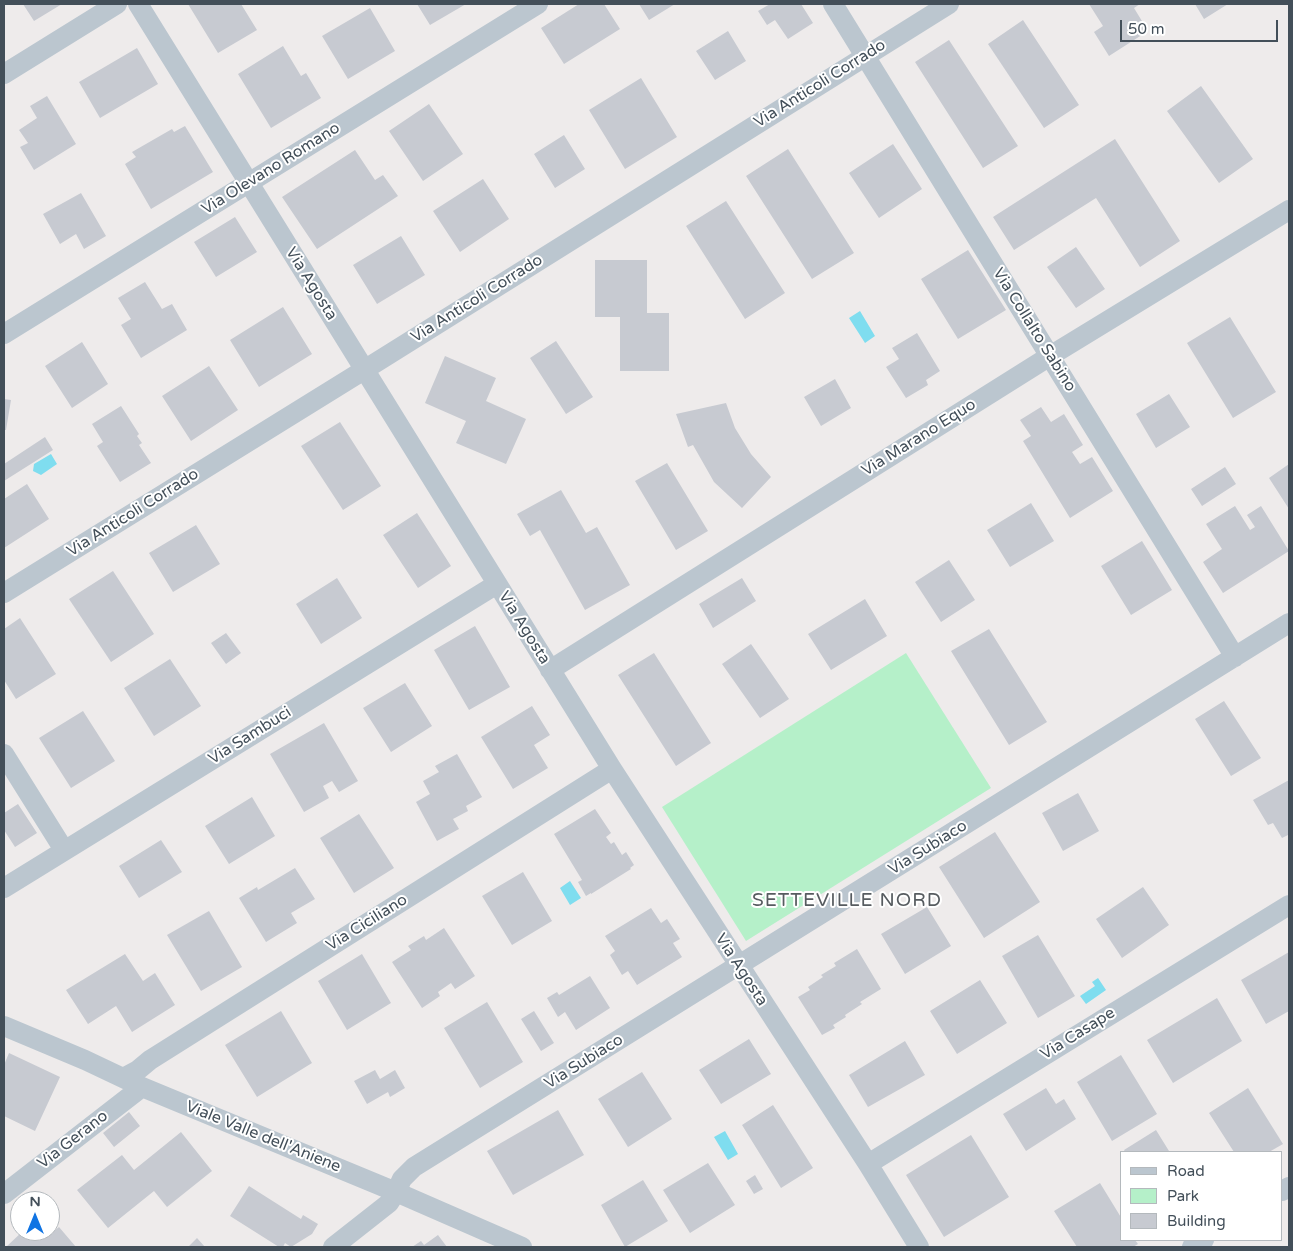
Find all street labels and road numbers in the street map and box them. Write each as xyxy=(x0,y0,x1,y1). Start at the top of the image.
street label: Via Anticoli Corrado xyxy=(751,36,889,132)
street label: Via Olevano Romano xyxy=(198,119,344,219)
street label: Via Agosta xyxy=(281,244,341,324)
street label: Via Anticoli Corrado xyxy=(408,251,546,347)
street label: Via Collalto Sabino xyxy=(988,265,1080,395)
street label: Via Marano Equo xyxy=(858,395,980,481)
street label: Via Anticoli Corrado xyxy=(64,465,202,561)
street label: Via Agosta xyxy=(494,588,554,668)
street label: Via Sambuci xyxy=(205,703,295,769)
street label: Via Subiaco xyxy=(885,816,971,880)
street label: Via Ciciliano xyxy=(323,890,411,956)
street label: Via Agosta xyxy=(711,930,771,1010)
street label: Via Casape xyxy=(1037,1004,1119,1064)
street label: Via Subiaco xyxy=(541,1030,627,1094)
street label: Viale Valle dell'Aniene xyxy=(183,1097,343,1177)
street label: Via Gerano xyxy=(34,1107,112,1173)

